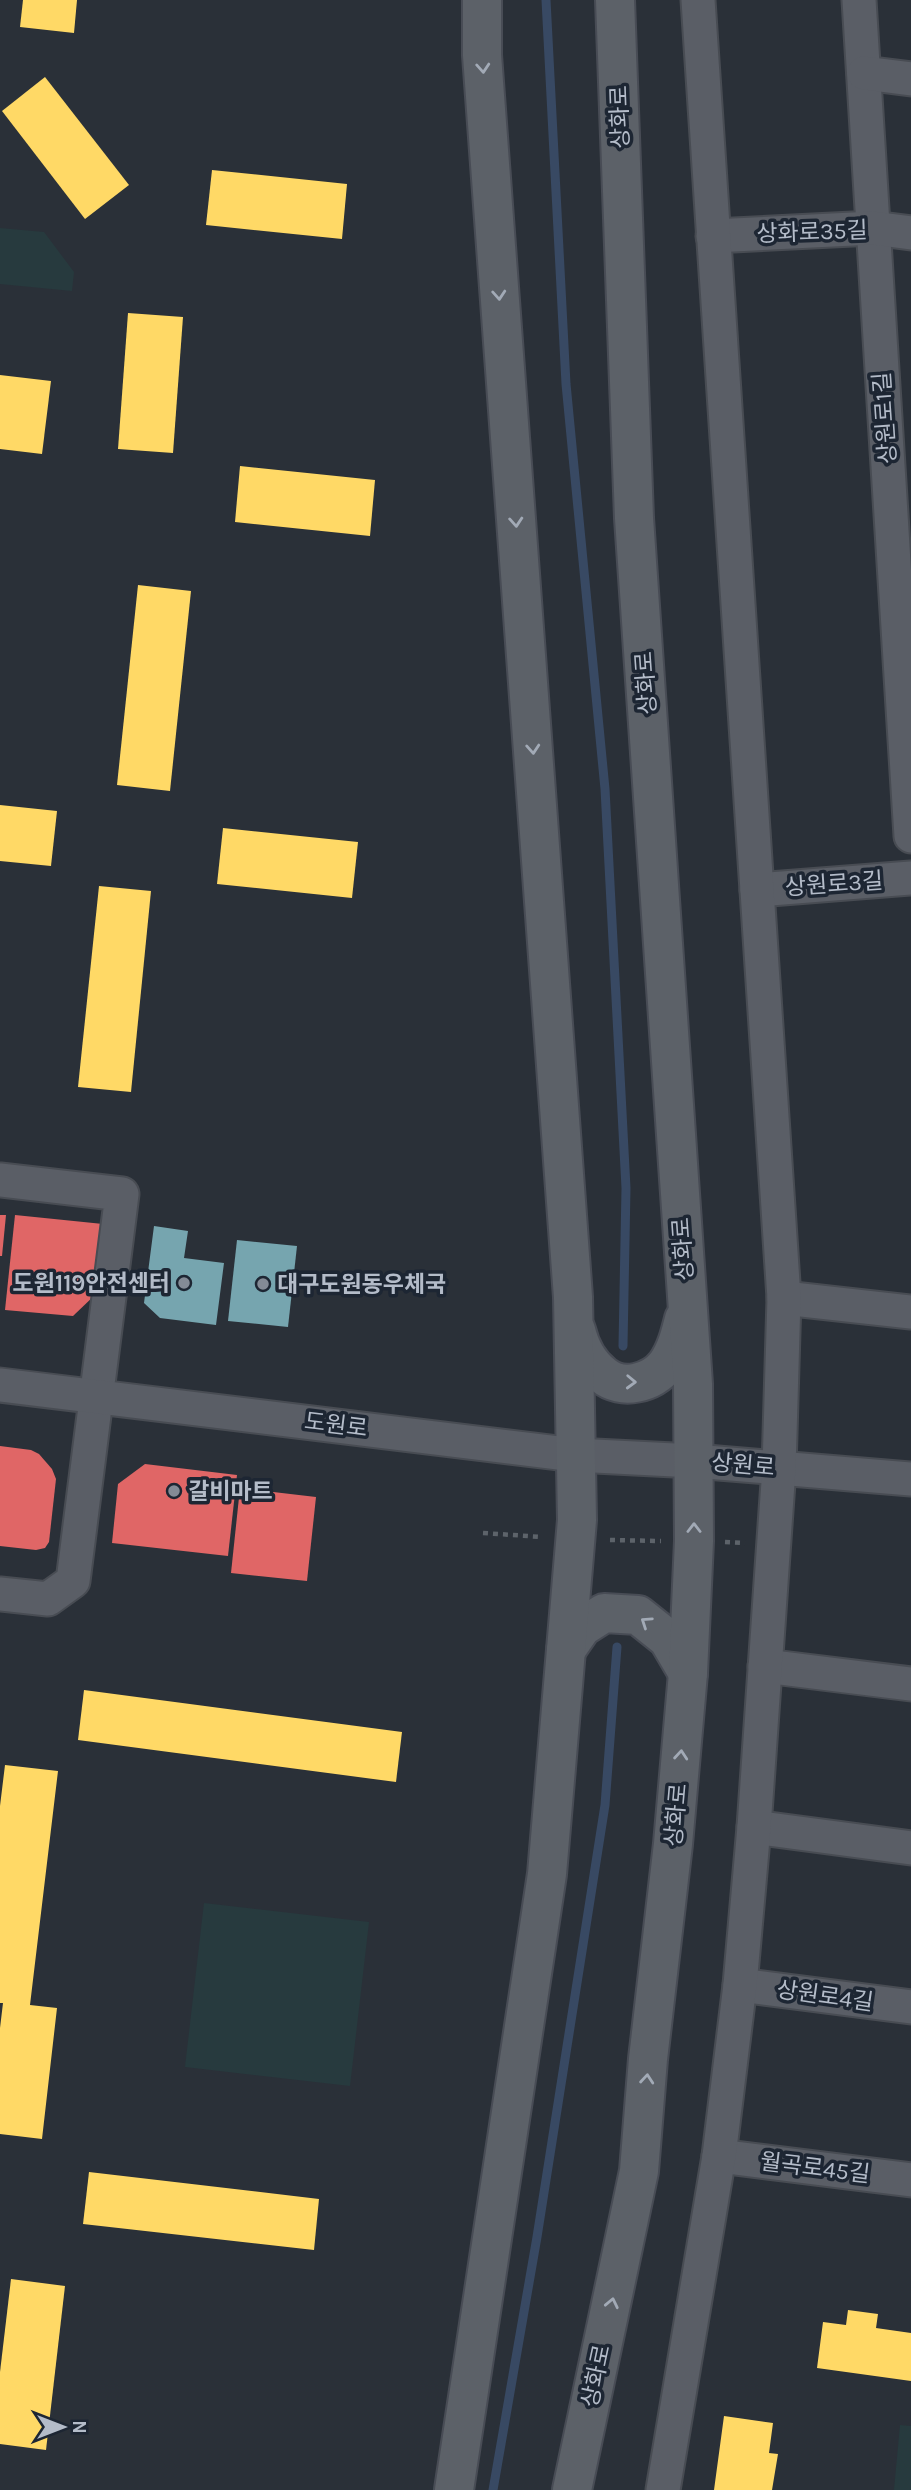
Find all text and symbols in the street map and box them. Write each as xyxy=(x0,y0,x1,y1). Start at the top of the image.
one-way arrow xyxy=(475,63,490,74)
street label: 상화로 xyxy=(605,85,635,149)
street label: 상화로35길 xyxy=(756,217,868,247)
one-way arrow xyxy=(492,290,507,301)
street label: 상원로1길 xyxy=(868,371,902,465)
one-way arrow xyxy=(508,517,523,528)
street label: 상화로 xyxy=(630,650,662,716)
one-way arrow xyxy=(525,744,540,755)
street label: 상원로3길 xyxy=(784,867,884,901)
street label: 상화로 xyxy=(667,1216,699,1282)
place label: 도원119안전센터 xyxy=(13,1270,170,1297)
place label: 대구도원동우체국 xyxy=(277,1271,446,1298)
marker: 도원119안전센터 xyxy=(176,1275,192,1291)
marker: 대구도원동우체국 xyxy=(255,1276,271,1292)
one-way arrow xyxy=(626,1374,637,1389)
street label: 도원로 xyxy=(303,1408,369,1442)
street label: 상원로 xyxy=(710,1449,776,1481)
place label: 갈비마트 xyxy=(188,1478,273,1505)
marker: 갈비마트 xyxy=(166,1483,182,1499)
one-way arrow xyxy=(686,1523,702,1533)
one-way arrow xyxy=(641,1617,654,1630)
one-way arrow xyxy=(673,1750,688,1761)
street label: 상화로 xyxy=(660,1782,692,1848)
street label: 상원로4길 xyxy=(775,1976,875,2016)
one-way arrow xyxy=(639,2073,654,2084)
street label: 월곡로45길 xyxy=(759,2148,871,2188)
one-way arrow xyxy=(603,2297,618,2309)
street label: 상화로 xyxy=(576,2342,616,2410)
north arrow xyxy=(28,2392,98,2462)
text: N xyxy=(68,2420,90,2434)

